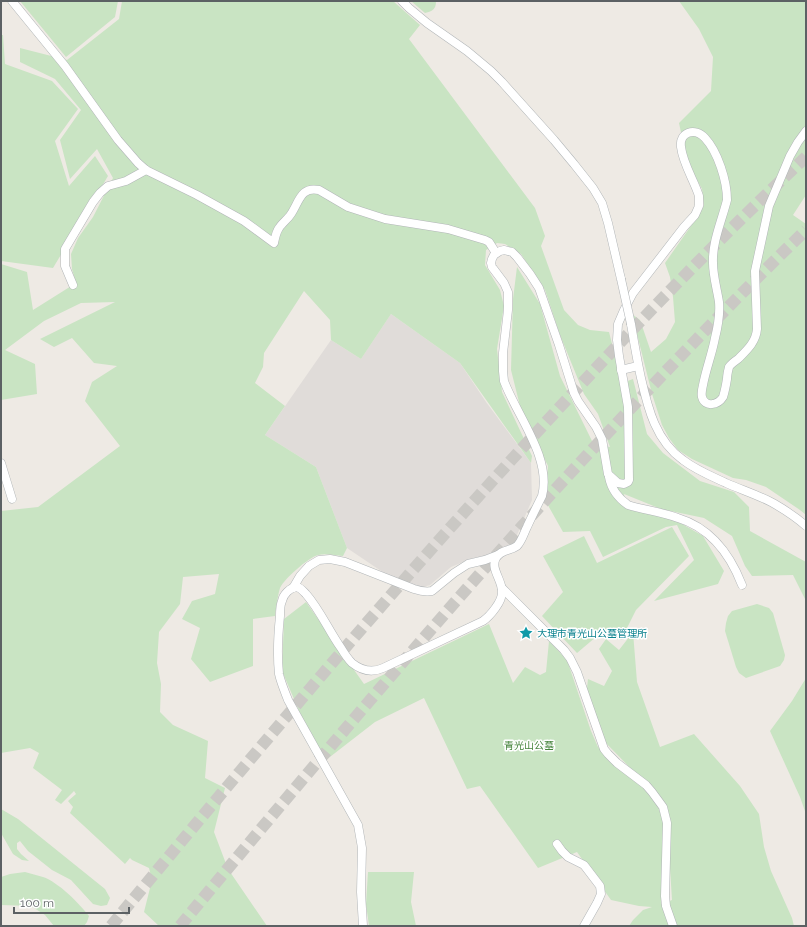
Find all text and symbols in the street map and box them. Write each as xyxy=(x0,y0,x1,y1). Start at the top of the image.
place icon: 大理市青光山公墓管理所 xyxy=(518,625,534,641)
place label: 大理市青光山公墓管理所 xyxy=(537,628,647,639)
park label: 青光山公墓 xyxy=(504,740,554,751)
scale bar xyxy=(14,889,129,915)
text: 100 m xyxy=(20,896,54,910)

